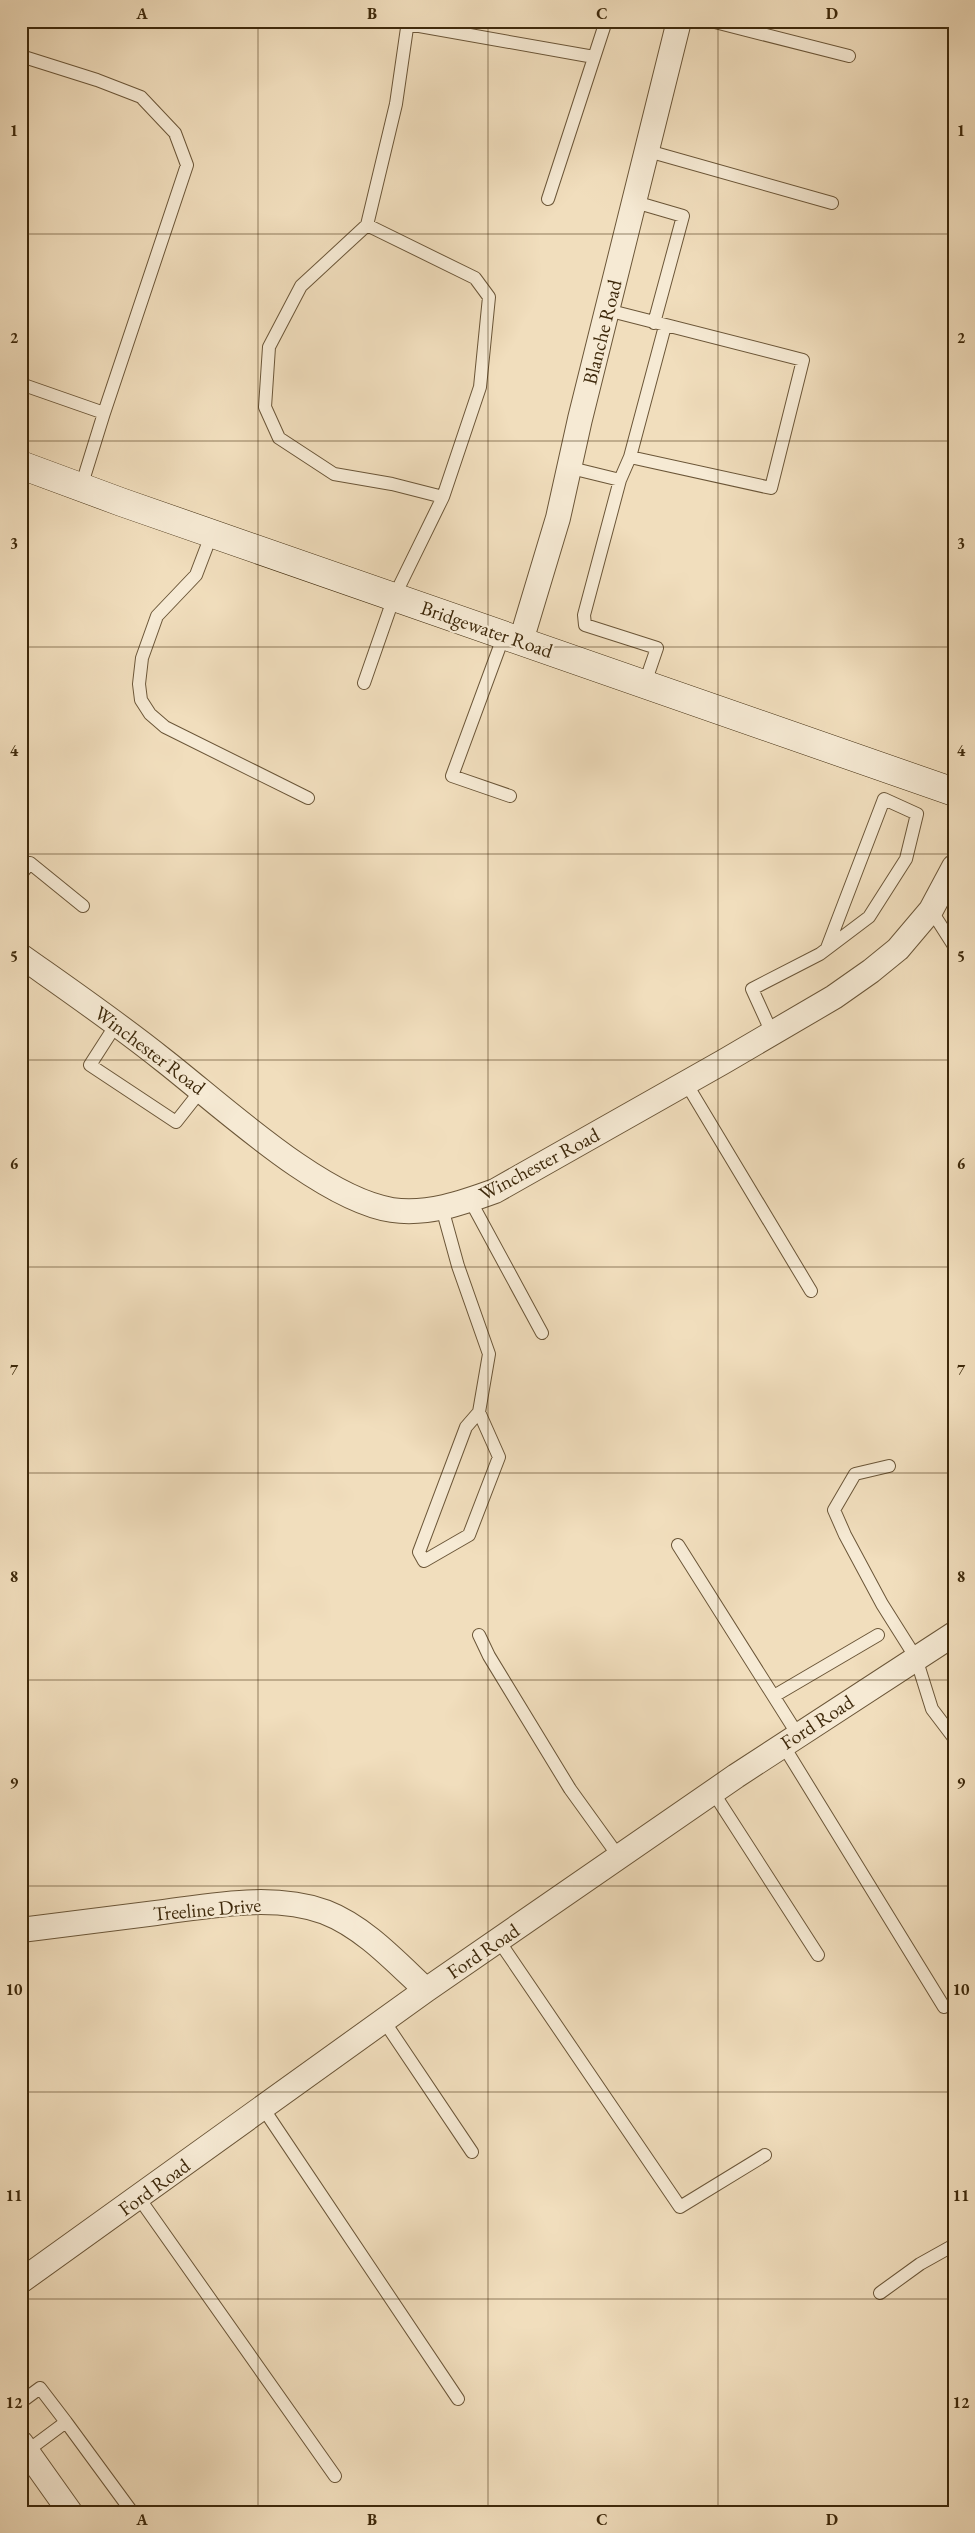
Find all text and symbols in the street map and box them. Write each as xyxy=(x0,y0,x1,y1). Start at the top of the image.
text: A xyxy=(135,3,148,24)
text: B xyxy=(367,3,377,24)
text: C xyxy=(596,3,608,24)
text: D xyxy=(826,3,838,24)
text: 1 xyxy=(10,120,18,141)
text: 1 xyxy=(957,120,965,141)
street label: Blanche Road xyxy=(576,276,628,387)
text: 2 xyxy=(10,327,19,348)
text: 2 xyxy=(957,327,966,348)
text: 3 xyxy=(10,533,18,554)
text: 3 xyxy=(957,533,965,554)
street label: Bridgewater Road xyxy=(418,594,557,664)
text: 4 xyxy=(10,740,19,761)
text: 4 xyxy=(957,740,966,761)
text: 5 xyxy=(10,946,18,967)
text: 5 xyxy=(957,946,965,967)
street label: Winchester Road xyxy=(89,1000,212,1101)
street label: Winchester Road xyxy=(474,1121,604,1207)
text: 6 xyxy=(10,1153,19,1174)
text: 6 xyxy=(957,1153,966,1174)
text: 7 xyxy=(10,1359,19,1380)
text: 7 xyxy=(957,1359,966,1380)
text: 8 xyxy=(10,1566,18,1587)
text: 8 xyxy=(957,1566,965,1587)
street label: Ford Road xyxy=(775,1688,859,1755)
text: 9 xyxy=(10,1772,19,1793)
text: 9 xyxy=(957,1772,966,1793)
street label: Treeline Drive xyxy=(152,1891,262,1927)
street label: Ford Road xyxy=(442,1917,525,1985)
text: 10 xyxy=(6,1979,23,2000)
text: 10 xyxy=(953,1979,970,2000)
street label: Ford Road xyxy=(113,2152,196,2222)
text: 11 xyxy=(6,2185,22,2206)
text: 11 xyxy=(953,2185,969,2206)
text: 12 xyxy=(6,2392,23,2413)
text: 12 xyxy=(953,2392,970,2413)
text: A xyxy=(135,2509,148,2530)
text: B xyxy=(367,2509,377,2530)
text: C xyxy=(596,2509,608,2530)
text: D xyxy=(826,2509,838,2530)

